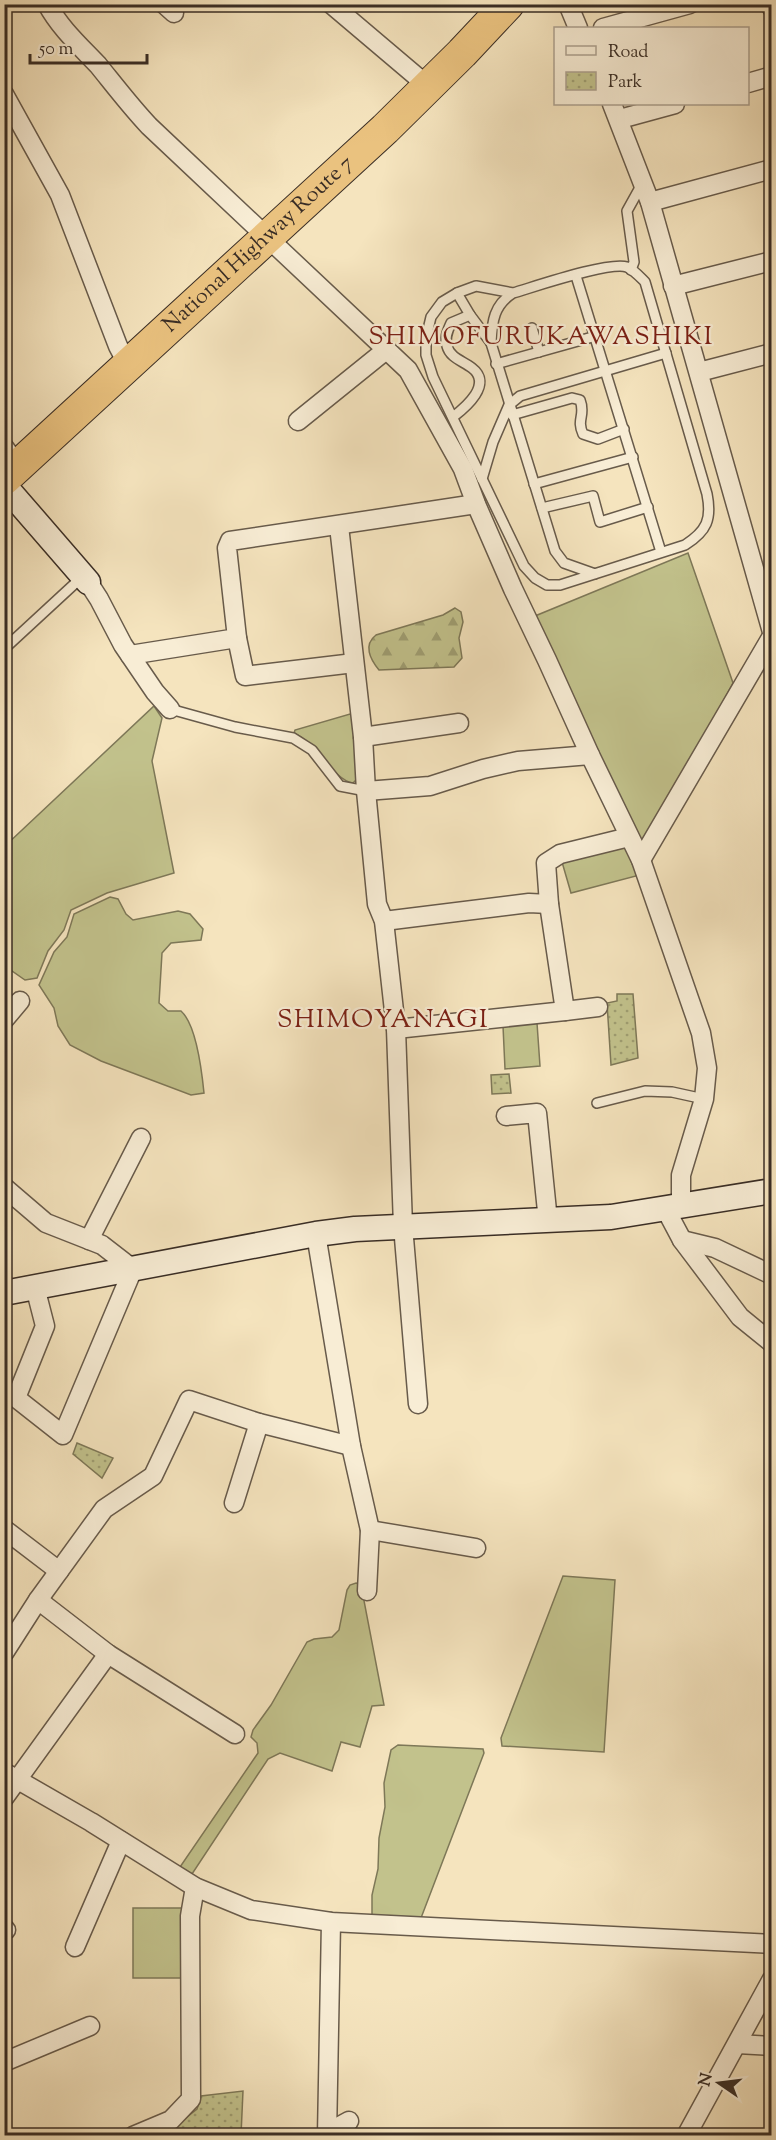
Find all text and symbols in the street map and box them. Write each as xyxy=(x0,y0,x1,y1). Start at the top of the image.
scale bar xyxy=(30,27,147,65)
legend xyxy=(554,27,749,105)
text: 50 m xyxy=(38,37,74,63)
text: Road xyxy=(608,40,648,66)
text: Park xyxy=(608,70,643,96)
street label: National Highway Route 7 xyxy=(156,149,361,341)
district label: SHIMOFURUKAWASHIKI xyxy=(368,319,714,356)
district label: SHIMOYANAGI xyxy=(277,1002,489,1039)
north arrow xyxy=(689,2053,749,2113)
text: N xyxy=(694,2071,720,2089)

